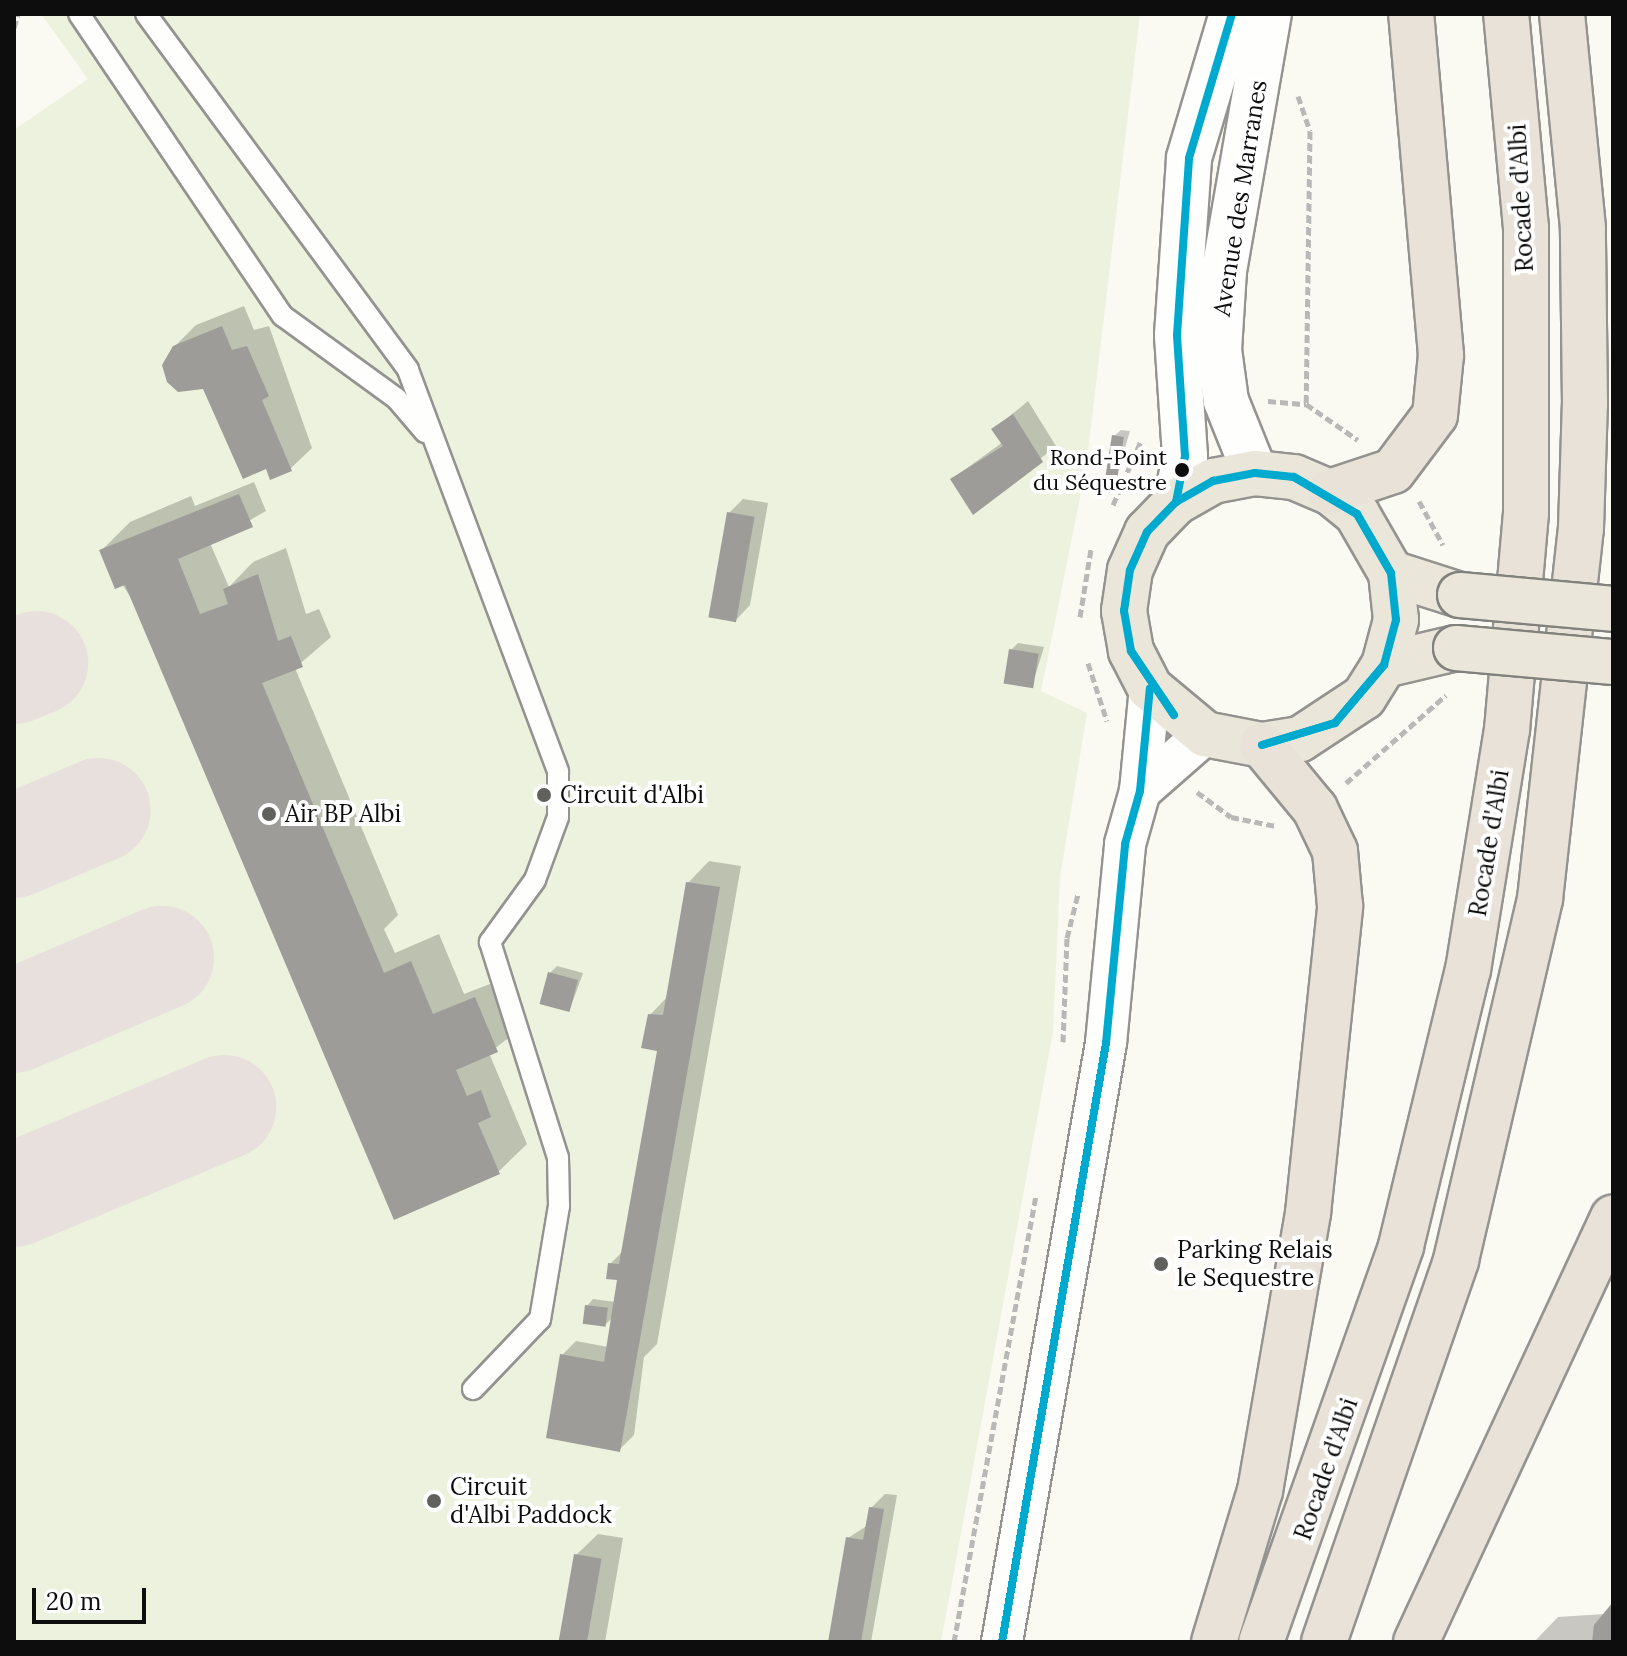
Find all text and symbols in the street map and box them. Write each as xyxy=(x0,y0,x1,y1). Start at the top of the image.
street label: Avenue des Marranes xyxy=(1207,78,1273,318)
street label: Rocade d'Albi xyxy=(1503,123,1539,273)
place label: Rond-Point du Séquestre xyxy=(1033,444,1167,496)
marker: Rond-Point du Séquestre xyxy=(1174,462,1190,478)
street label: Rocade d'Albi xyxy=(1463,768,1515,918)
place label: Circuit d'Albi xyxy=(560,781,704,809)
marker: Circuit d'Albi xyxy=(535,786,553,804)
place label: Air BP Albi xyxy=(285,800,401,828)
marker: Air BP Albi xyxy=(260,805,278,823)
place label: Parking Relais le Sequestre xyxy=(1177,1236,1333,1292)
marker: Parking Relais le Sequestre xyxy=(1152,1255,1170,1273)
street label: Rocade d'Albi xyxy=(1288,1394,1364,1544)
place label: Circuit d'Albi Paddock xyxy=(450,1473,612,1529)
marker: Circuit d'Albi Paddock xyxy=(425,1492,443,1510)
scale bar xyxy=(36,1572,150,1622)
text: 20 m xyxy=(46,1586,102,1617)

